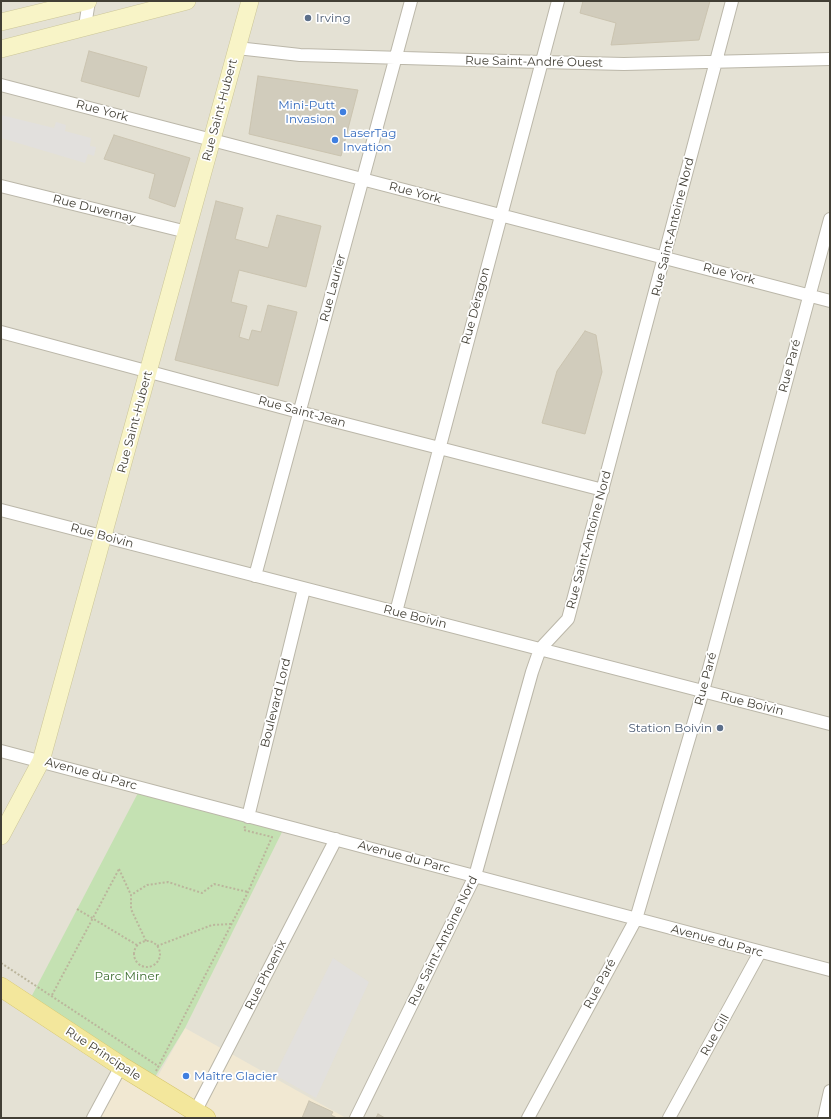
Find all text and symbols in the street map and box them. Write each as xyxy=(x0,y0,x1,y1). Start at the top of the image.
place label: Irving xyxy=(316,11,351,25)
marker: Irving xyxy=(303,13,313,23)
street label: Rue Saint-André Ouest xyxy=(465,54,603,70)
street label: Rue Saint-Hubert xyxy=(199,57,241,163)
street label: Rue York xyxy=(74,97,130,125)
place label: Mini-Putt Invasion xyxy=(278,98,335,126)
marker: Mini-Putt Invasion xyxy=(338,107,348,117)
place label: LaserTag Invation xyxy=(343,126,396,154)
marker: LaserTag Invation xyxy=(330,135,340,145)
street label: Rue Saint-Antoine Nord xyxy=(649,156,697,298)
street label: Rue York xyxy=(387,179,443,207)
street label: Rue Duvernay xyxy=(51,192,137,226)
street label: Rue Laurier xyxy=(317,253,349,323)
street label: Rue York xyxy=(701,260,757,288)
street label: Rue Déragon xyxy=(459,266,493,346)
street label: Rue Paré xyxy=(776,338,804,394)
street label: Rue Saint-Hubert xyxy=(114,369,156,475)
street label: Rue Saint-Jean xyxy=(257,393,347,431)
street label: Rue Saint-Antoine Nord xyxy=(564,469,614,611)
street label: Rue Boivin xyxy=(69,521,135,551)
street label: Rue Boivin xyxy=(382,602,448,632)
street label: Rue Paré xyxy=(692,651,720,707)
street label: Boulevard Lord xyxy=(258,657,294,749)
street label: Rue Boivin xyxy=(719,689,785,719)
place label: Station Boivin xyxy=(628,721,712,735)
marker: Station Boivin xyxy=(715,723,725,733)
street label: Avenue du Parc xyxy=(43,755,139,793)
street label: Avenue du Parc xyxy=(356,838,452,876)
street label: Rue Saint-Antoine Nord xyxy=(405,874,481,1008)
street label: Avenue du Parc xyxy=(669,922,765,960)
street label: Rue Phoenix xyxy=(242,938,290,1012)
street label: Rue Paré xyxy=(581,957,619,1011)
park label: Parc Miner xyxy=(95,969,159,983)
street label: Rue Gill xyxy=(698,1011,732,1059)
street label: Rue Principale xyxy=(63,1024,143,1084)
place label: Maître Glacier xyxy=(194,1069,277,1083)
marker: Maître Glacier xyxy=(181,1071,191,1081)

